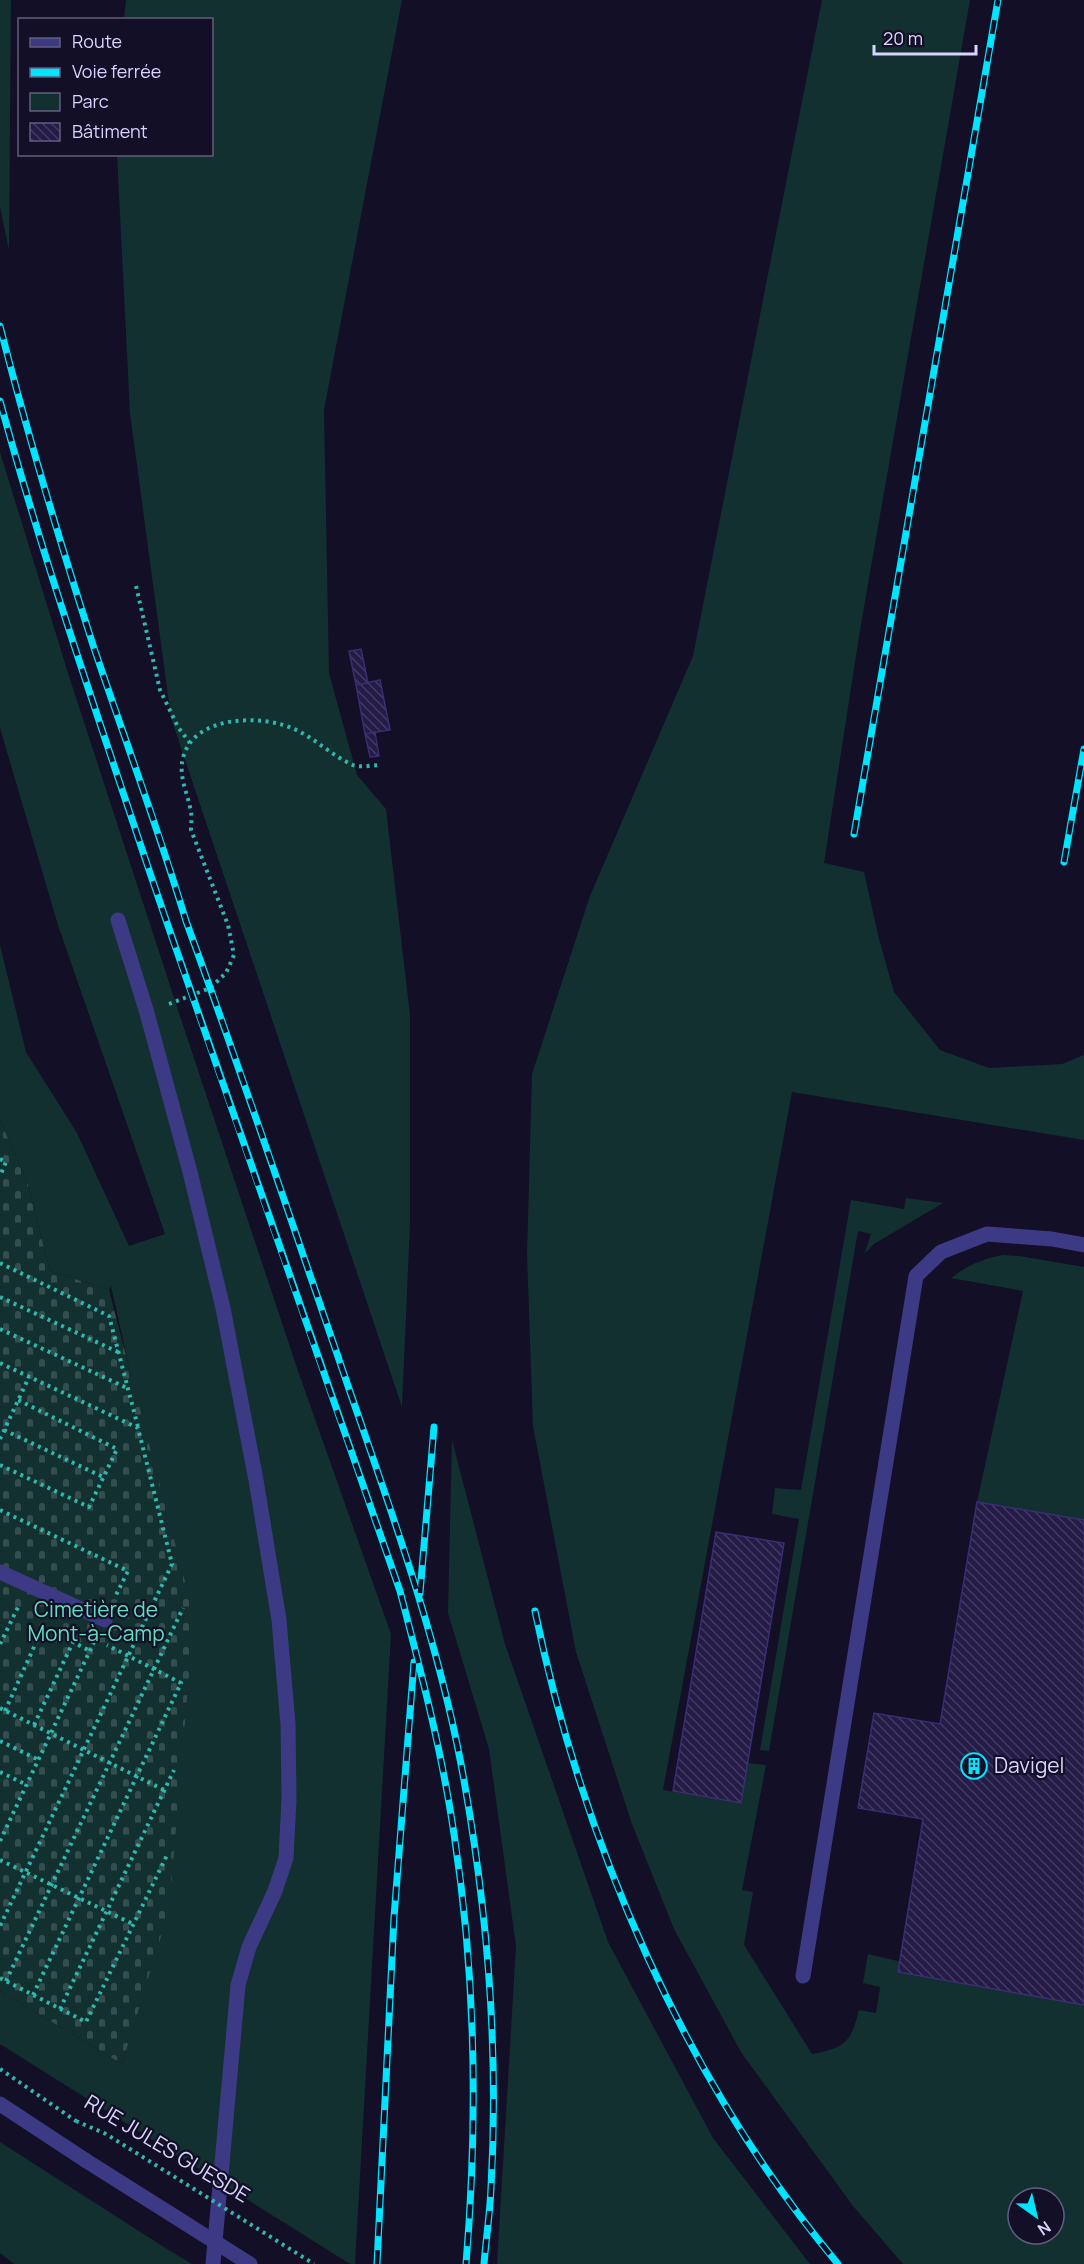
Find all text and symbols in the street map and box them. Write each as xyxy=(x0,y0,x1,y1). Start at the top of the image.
legend xyxy=(18,18,213,156)
scale bar xyxy=(874,18,976,56)
text: 20 m xyxy=(883,26,923,50)
text: Route xyxy=(72,29,122,53)
text: Voie ferrée xyxy=(72,59,161,83)
text: Parc xyxy=(72,89,109,113)
text: Bâtiment xyxy=(72,119,148,143)
park label: Cimetière de Mont-à-Camp xyxy=(27,1595,165,1647)
building icon: Davigel xyxy=(959,1751,989,1781)
place label: Davigel xyxy=(994,1751,1065,1779)
street label: RUE JULES GUESDE xyxy=(80,2088,255,2209)
north arrow xyxy=(1006,2186,1066,2246)
text: N xyxy=(1033,2216,1055,2241)

